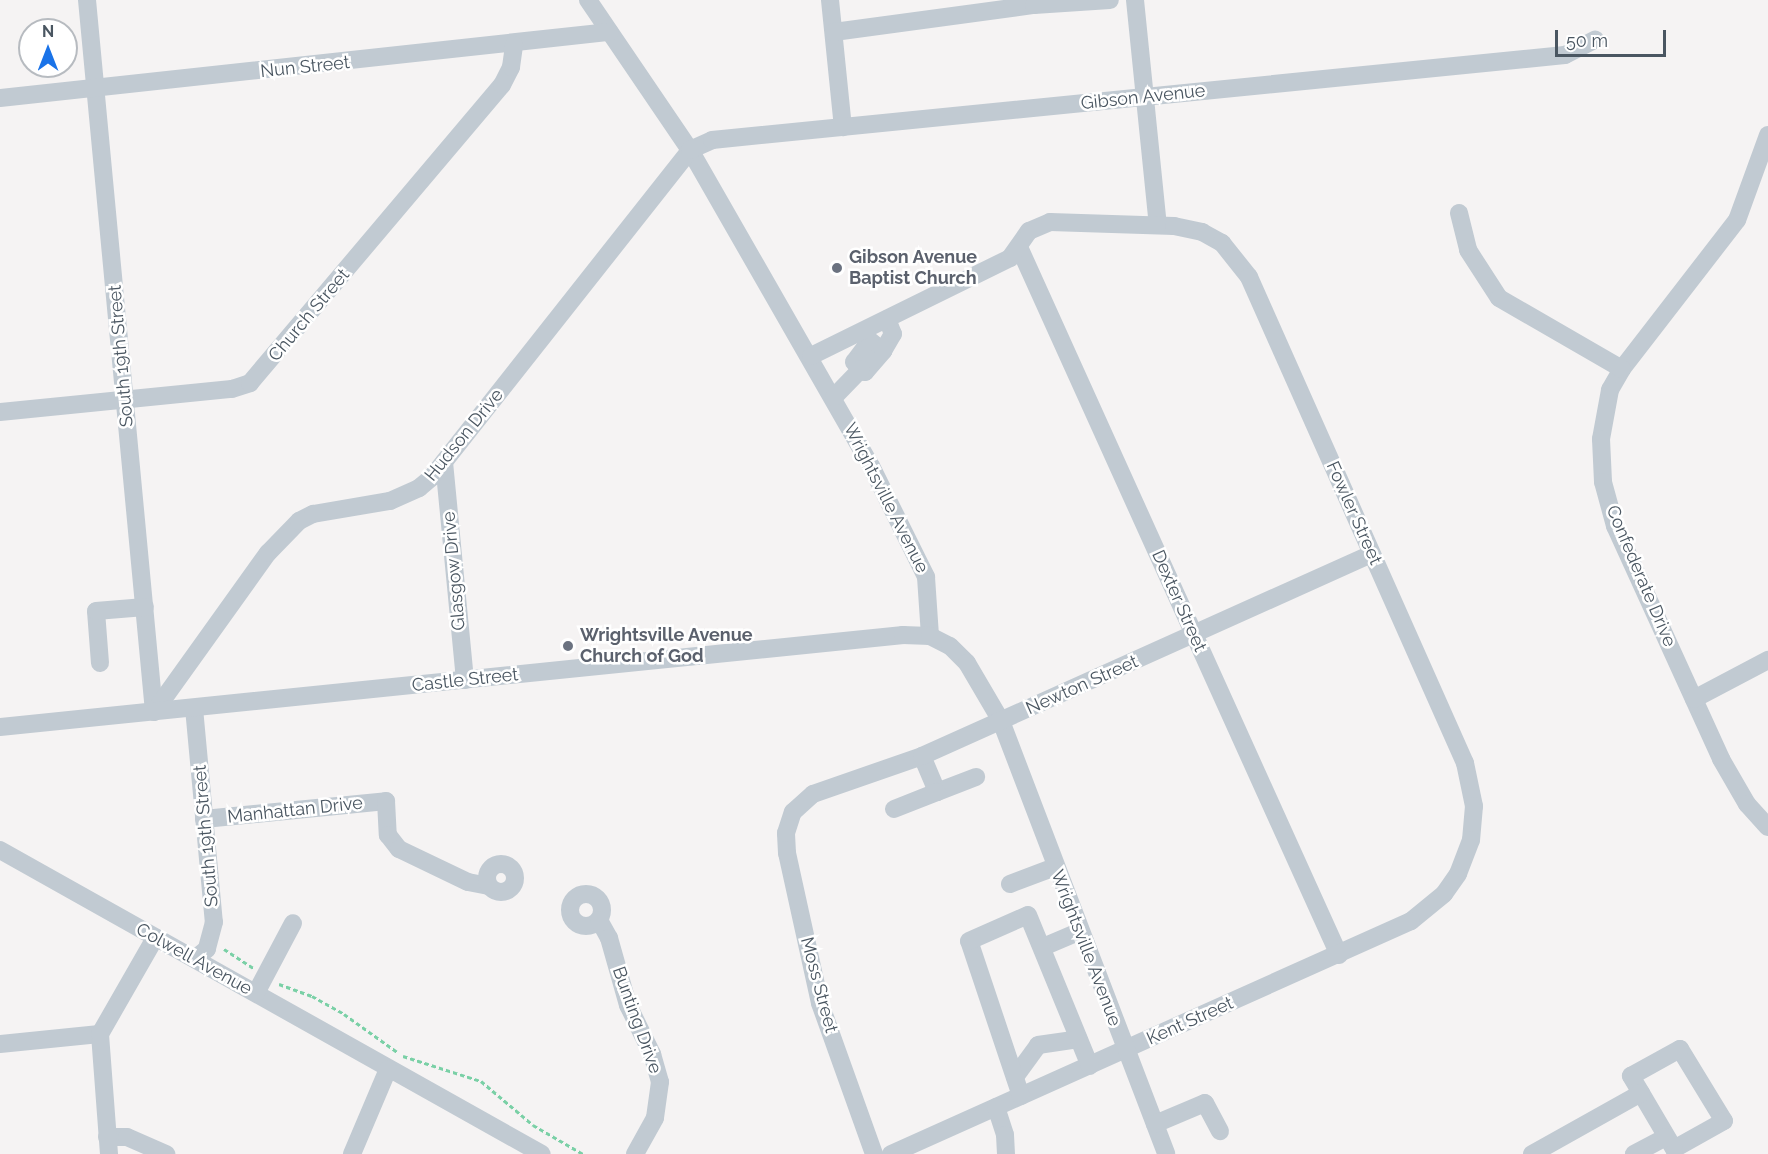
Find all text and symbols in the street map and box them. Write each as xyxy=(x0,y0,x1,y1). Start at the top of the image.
north arrow xyxy=(18,18,78,78)
scale bar xyxy=(1558,18,1669,56)
text: N xyxy=(42,22,54,41)
text: 50 m xyxy=(1566,30,1608,51)
street label: Nun Street xyxy=(259,52,351,82)
street label: Gibson Avenue xyxy=(1079,80,1207,114)
place label: Gibson Avenue Baptist Church xyxy=(849,247,978,290)
marker: Gibson Avenue Baptist Church xyxy=(830,261,844,275)
street label: Church Street xyxy=(264,264,354,366)
street label: South 19th Street xyxy=(104,284,138,428)
street label: Hudson Drive xyxy=(420,384,508,486)
street label: Wrightsville Avenue xyxy=(839,419,933,577)
street label: Fowler Street xyxy=(1321,458,1387,568)
street label: Confederate Drive xyxy=(1601,502,1681,650)
street label: Glasgow Drive xyxy=(438,510,470,632)
street label: Dexter Street xyxy=(1147,547,1211,655)
place label: Wrightsville Avenue Church of God xyxy=(580,625,753,668)
marker: Wrightsville Avenue Church of God xyxy=(561,639,575,653)
street label: Newton Street xyxy=(1023,651,1141,719)
street label: Castle Street xyxy=(411,664,519,696)
street label: South 19th Street xyxy=(189,764,223,908)
street label: Manhattan Drive xyxy=(226,792,364,828)
street label: Wrightsville Avenue xyxy=(1046,867,1126,1029)
street label: Colwell Avenue xyxy=(132,918,256,1000)
street label: Moss Street xyxy=(796,935,842,1035)
street label: Bunting Drive xyxy=(608,964,666,1076)
street label: Kent Street xyxy=(1143,992,1237,1050)

